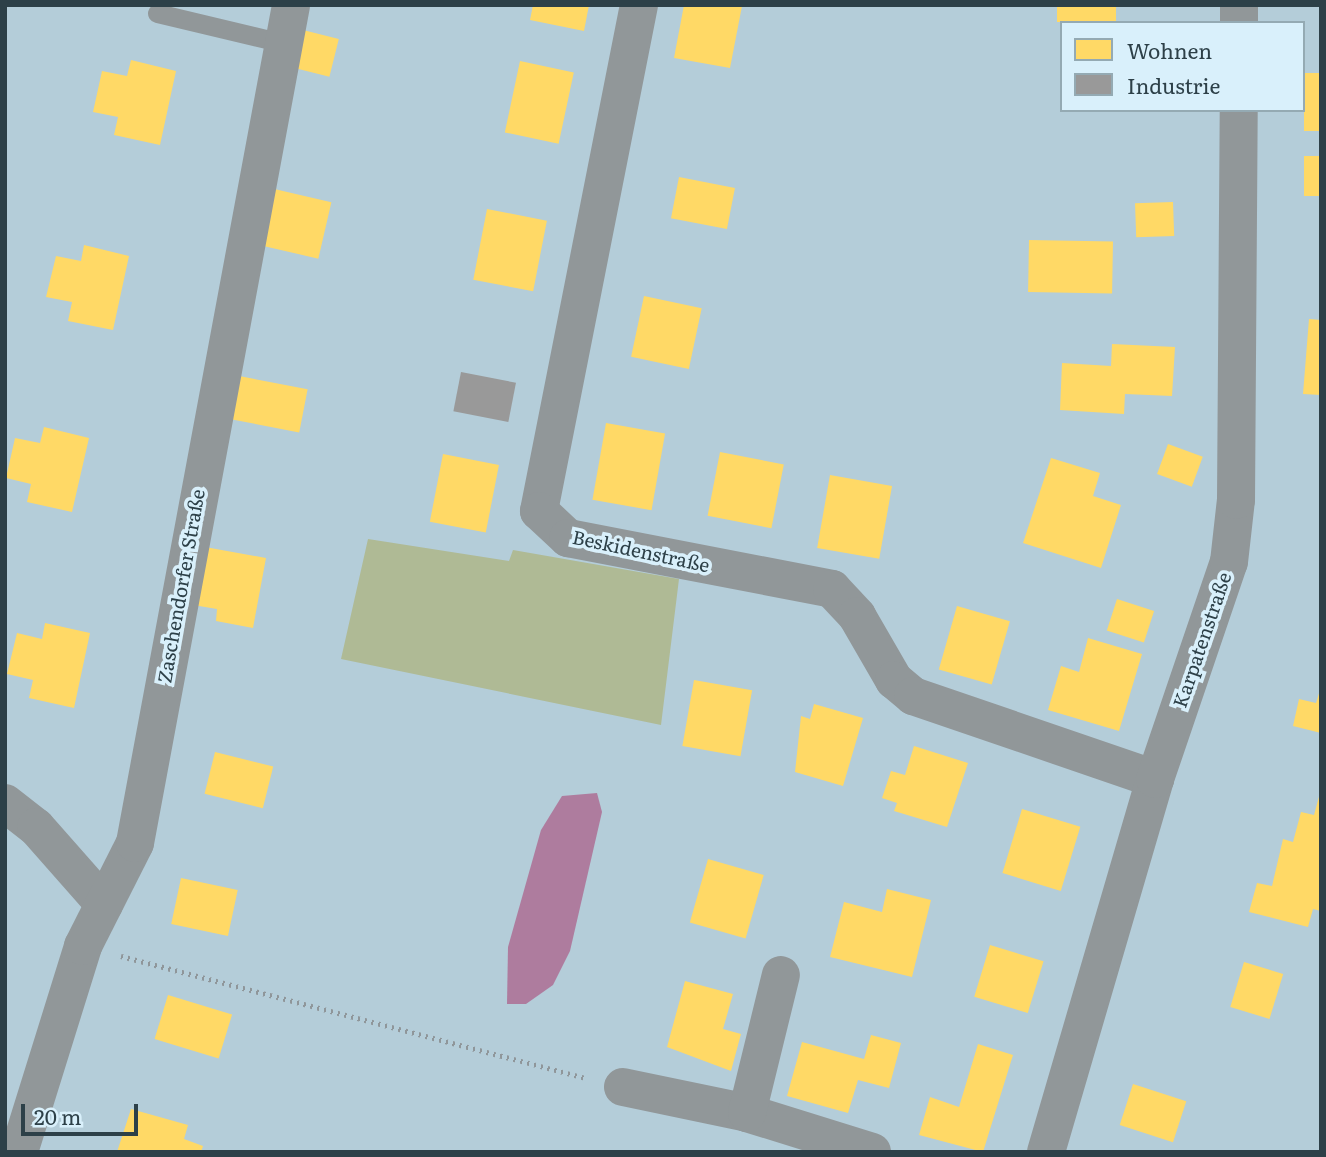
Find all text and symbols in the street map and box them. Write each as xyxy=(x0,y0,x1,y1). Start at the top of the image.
legend xyxy=(1060,21,1305,112)
text: Wohnen xyxy=(1127,34,1212,65)
text: Industrie xyxy=(1127,69,1220,100)
street label: Zaschendorfer Straße xyxy=(153,487,209,685)
street label: Beskidenstraße xyxy=(570,525,712,577)
street label: Karpatenstraße xyxy=(1168,569,1236,711)
scale bar xyxy=(24,1090,142,1134)
text: 20 m xyxy=(34,1100,81,1131)

